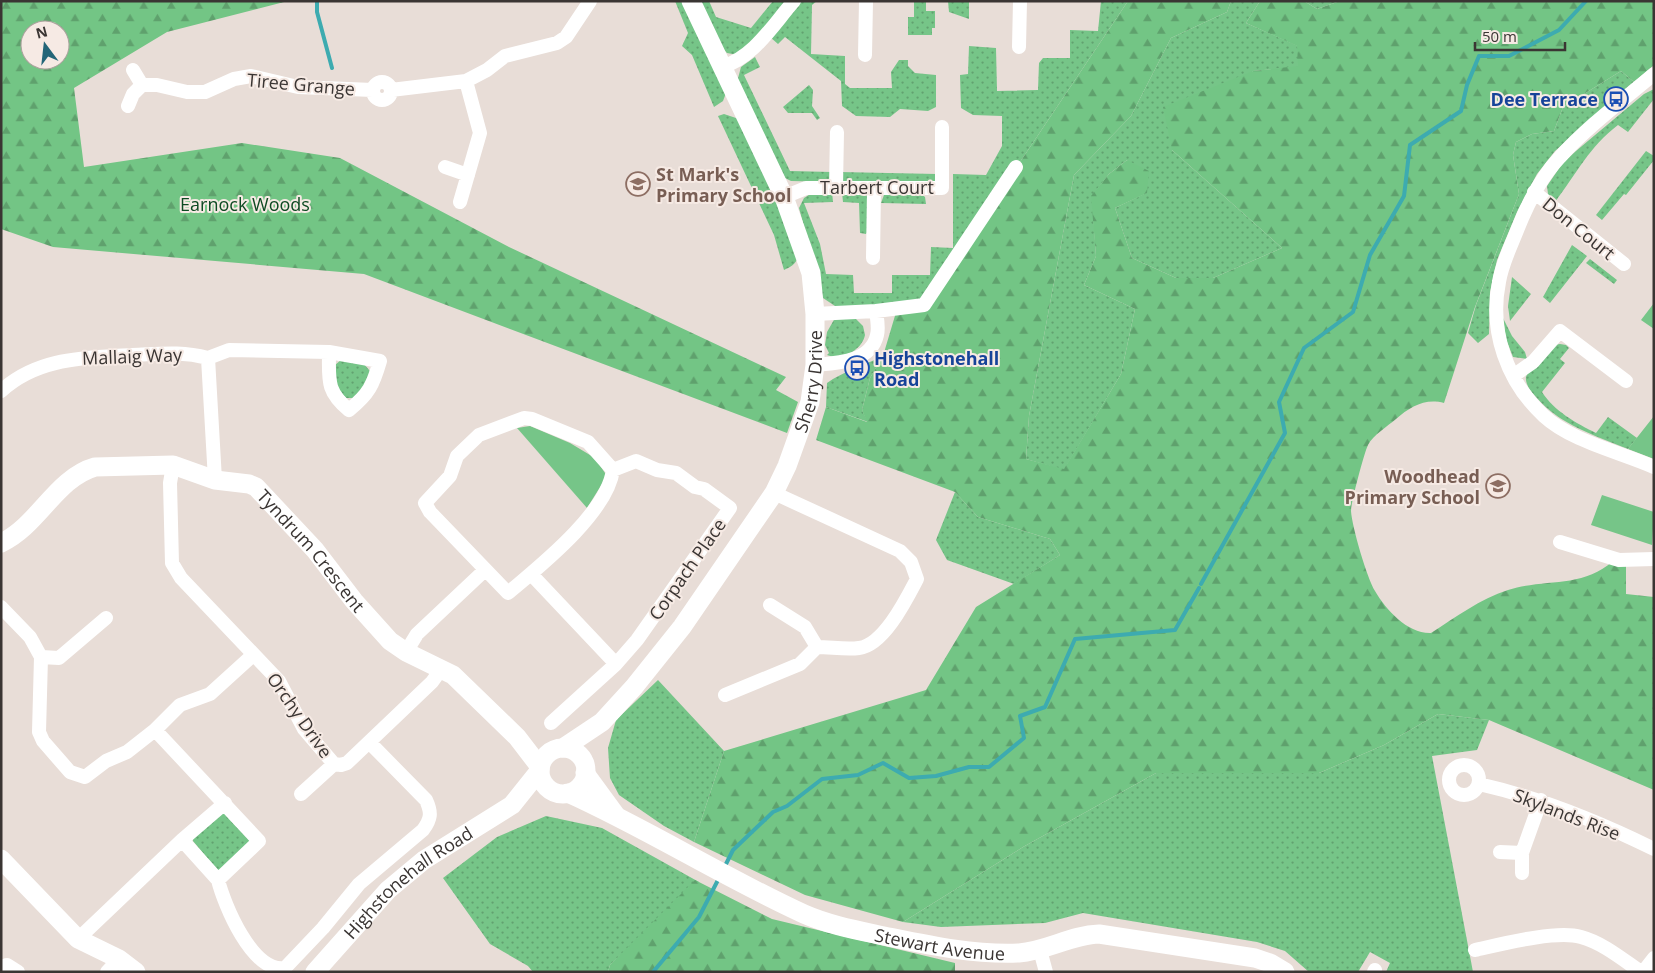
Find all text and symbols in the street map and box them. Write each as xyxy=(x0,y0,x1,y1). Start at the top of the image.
north arrow xyxy=(20,20,70,70)
scale bar xyxy=(1475,20,1565,52)
text: N xyxy=(34,21,49,43)
text: 50 m xyxy=(1482,26,1517,46)
street label: Tiree Grange xyxy=(246,67,356,101)
bus stop icon: Dee Terrace xyxy=(1603,86,1629,112)
place label: Dee Terrace xyxy=(1491,87,1598,111)
place label: St Mark's Primary School xyxy=(656,162,791,207)
school or university icon: St Mark's Primary School xyxy=(625,171,651,197)
street label: Tarbert Court xyxy=(820,175,934,199)
street label: Don Court xyxy=(1538,191,1620,265)
park label: Earnock Woods xyxy=(180,192,310,216)
street label: Sherry Drive xyxy=(788,330,827,436)
street label: Mallaig Way xyxy=(82,342,183,370)
place label: Highstonehall Road xyxy=(874,346,999,391)
bus stop icon: Highstonehall Road xyxy=(844,355,870,381)
place label: Woodhead Primary School xyxy=(1345,464,1480,509)
school or university icon: Woodhead Primary School xyxy=(1485,473,1511,499)
street label: Tyndrum Crescent xyxy=(252,484,370,617)
street label: Corpach Place xyxy=(643,513,731,625)
street label: Orchy Drive xyxy=(262,668,338,762)
street label: Skylands Rise xyxy=(1510,783,1624,845)
street label: Highstonehall Road xyxy=(338,821,477,944)
street label: Stewart Avenue xyxy=(872,922,1005,965)

